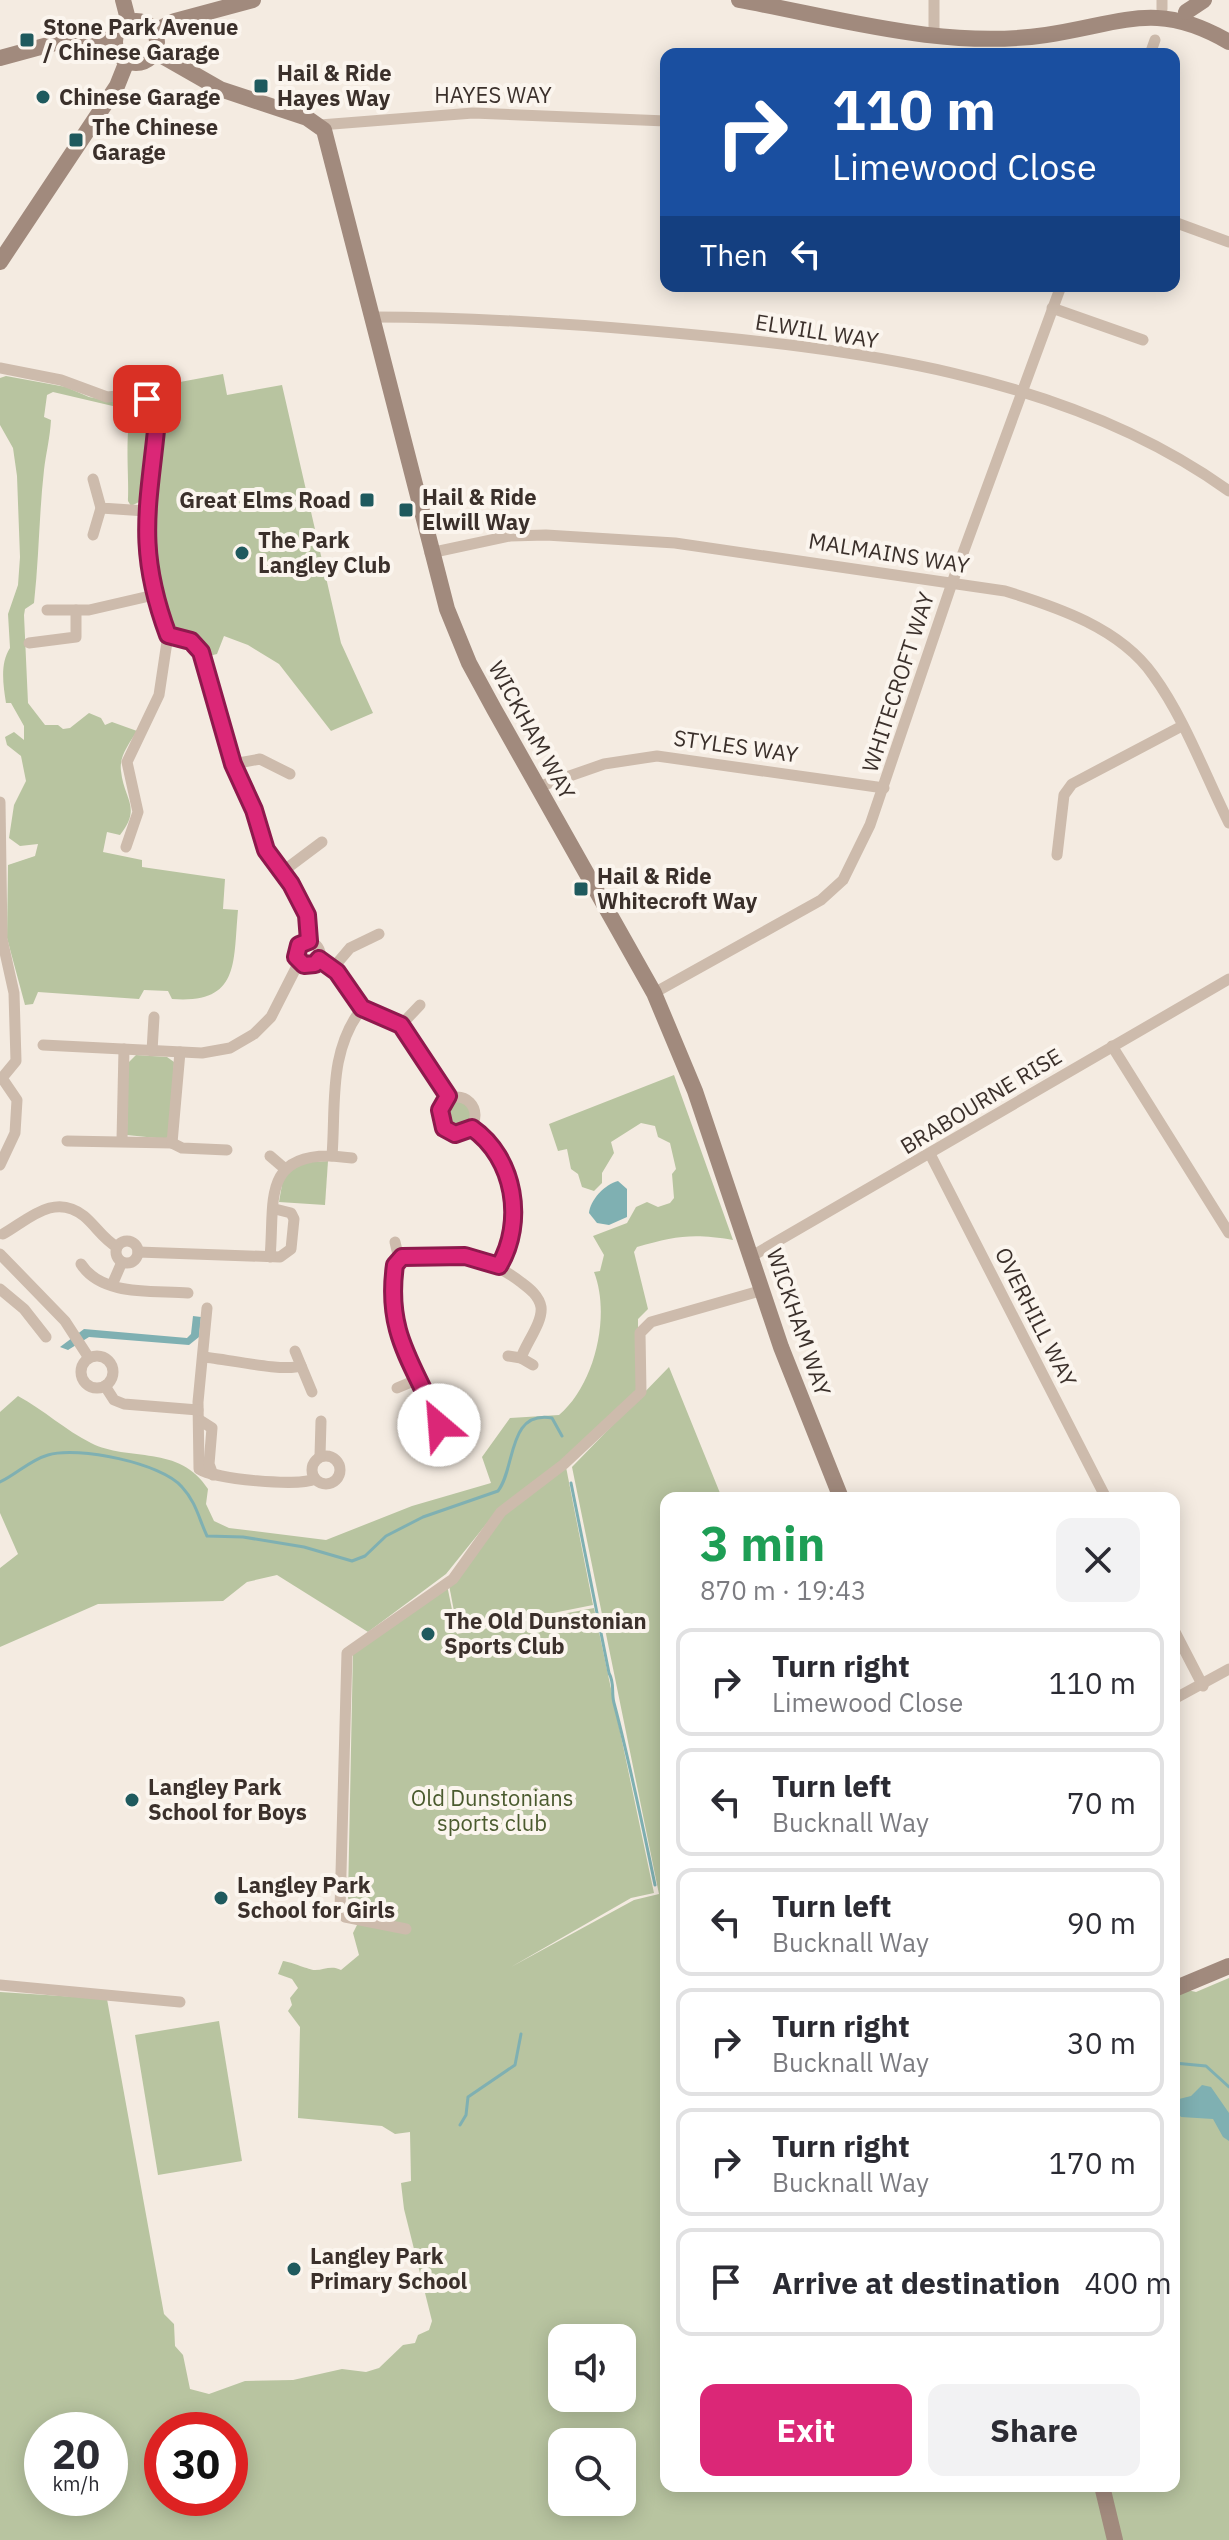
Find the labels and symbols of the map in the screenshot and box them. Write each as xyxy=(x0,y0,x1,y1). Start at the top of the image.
place label: Stone Park Avenue / Chinese Garage xyxy=(43,12,238,66)
marker: Stone Park Avenue / Chinese Garage xyxy=(18,31,36,49)
place label: Hail & Ride Hayes Way xyxy=(277,58,392,112)
marker: Hail & Ride Hayes Way xyxy=(252,77,270,95)
street label: HAYES WAY xyxy=(434,80,552,109)
place label: Chinese Garage xyxy=(59,82,221,111)
marker: Chinese Garage xyxy=(34,88,52,106)
place label: The Chinese Garage xyxy=(92,112,218,166)
marker: The Chinese Garage xyxy=(67,131,85,149)
street label: ELWILL WAY xyxy=(753,306,881,355)
pin xyxy=(113,365,181,433)
place label: Hail & Ride Elwill Way xyxy=(422,482,537,536)
place label: Great Elms Road xyxy=(179,485,351,514)
marker: Great Elms Road xyxy=(358,491,376,509)
marker: Hail & Ride Elwill Way xyxy=(397,501,415,519)
place label: The Park Langley Club xyxy=(258,525,391,579)
street label: MALMAINS WAY xyxy=(806,525,972,580)
marker: The Park Langley Club xyxy=(233,544,251,562)
street label: WHITECROFT WAY xyxy=(855,588,940,776)
street label: WICKHAM WAY xyxy=(482,655,582,804)
street label: STYLES WAY xyxy=(672,722,800,769)
place label: Hail & Ride Whitecroft Way xyxy=(597,861,758,915)
marker: Hail & Ride Whitecroft Way xyxy=(572,880,590,898)
street label: BRABOURNE RISE xyxy=(895,1041,1067,1160)
street label: OVERHILL WAY xyxy=(989,1242,1084,1391)
street label: WICKHAM WAY xyxy=(761,1244,838,1399)
position arrow xyxy=(397,1383,481,1467)
place label: The Old Dunstonian Sports Club xyxy=(444,1606,647,1660)
marker: The Old Dunstonian Sports Club xyxy=(419,1625,437,1643)
place label: Langley Park School for Boys xyxy=(148,1772,307,1826)
park label: Old Dunstonians sports club xyxy=(411,1783,573,1837)
marker: Langley Park School for Boys xyxy=(123,1791,141,1809)
place label: Langley Park School for Girls xyxy=(237,1870,395,1924)
marker: Langley Park School for Girls xyxy=(212,1889,230,1907)
place label: Langley Park Primary School xyxy=(310,2241,468,2295)
marker: Langley Park Primary School xyxy=(285,2260,303,2278)
speed limit sign: 30 xyxy=(144,2412,248,2516)

